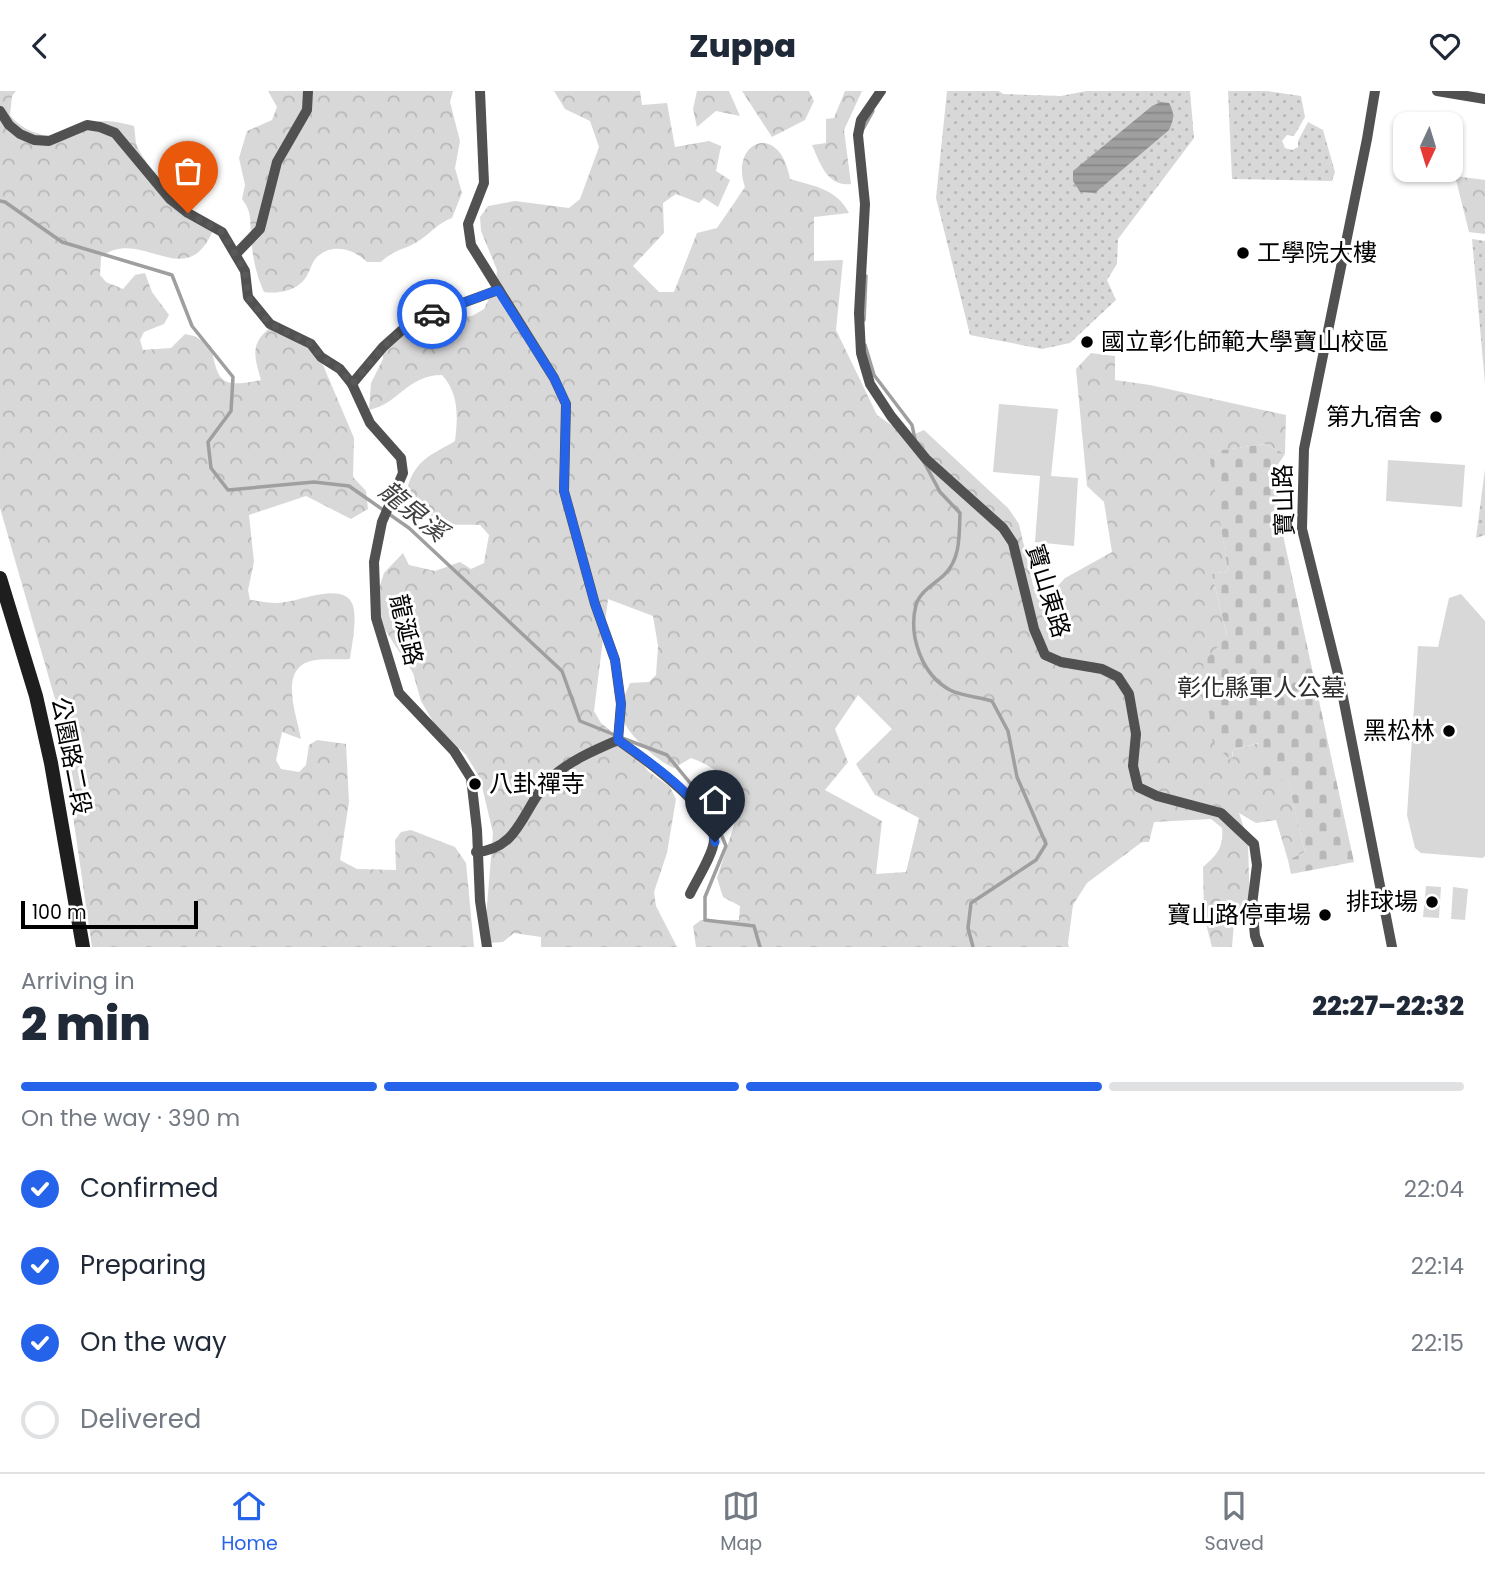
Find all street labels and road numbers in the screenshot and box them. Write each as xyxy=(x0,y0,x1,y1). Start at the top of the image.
street label: 寶山路 xyxy=(1266,463,1301,537)
street label: 寶山東路 xyxy=(1019,540,1078,642)
street label: 龍涎路 xyxy=(382,591,431,669)
street label: 公園路二段 xyxy=(44,694,99,818)

